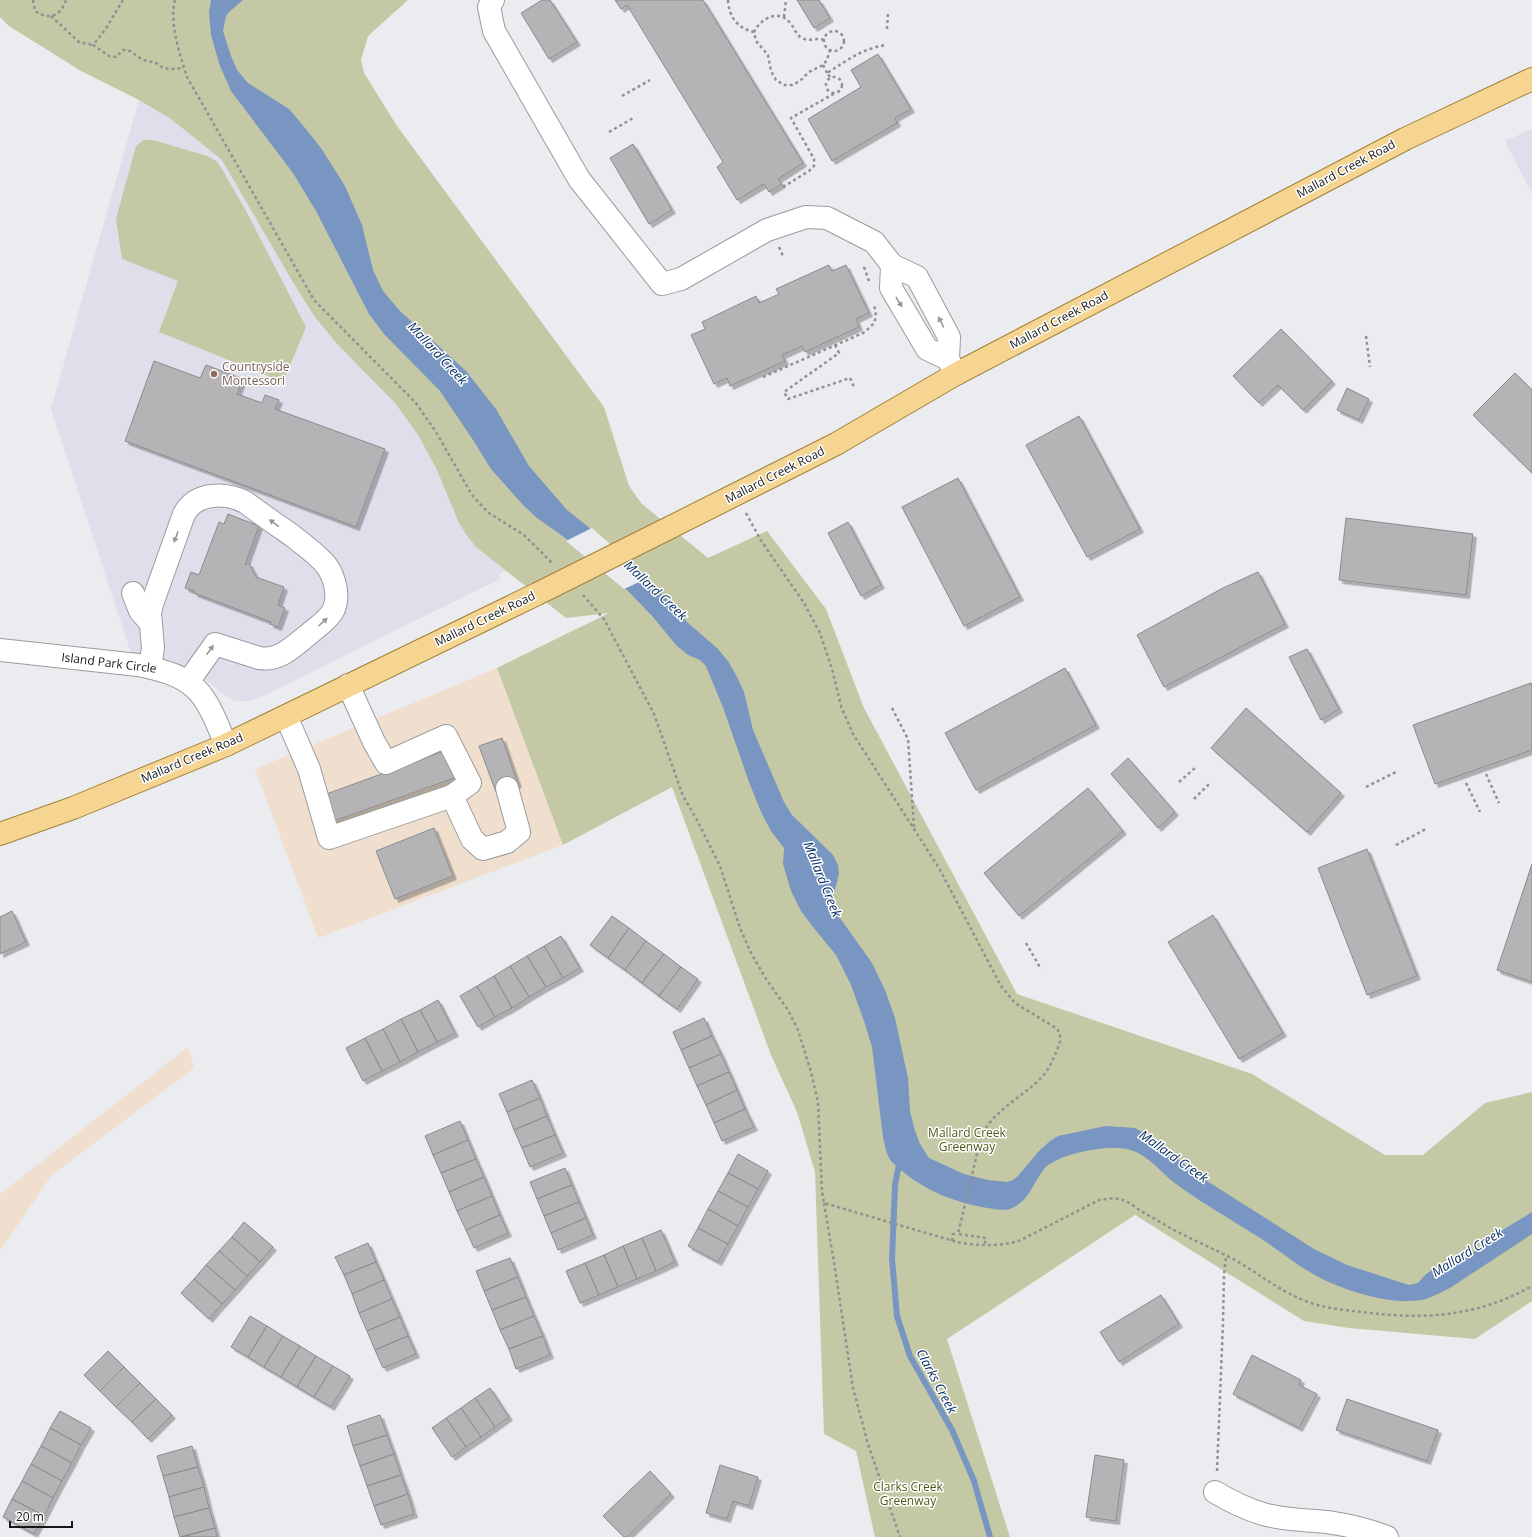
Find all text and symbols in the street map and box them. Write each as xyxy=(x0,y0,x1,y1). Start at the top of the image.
street label: Mallard Creek Road xyxy=(1293,135,1398,202)
street label: Mallard Creek Road xyxy=(1006,286,1111,353)
one-way arrow xyxy=(895,296,902,308)
one-way arrow xyxy=(937,316,944,328)
water label: Mallard Creek xyxy=(404,318,472,389)
place label: Countryside Montessori xyxy=(222,358,290,389)
marker: Countryside Montessori xyxy=(209,369,219,379)
street label: Mallard Creek Road xyxy=(722,442,827,507)
one-way arrow xyxy=(269,519,280,527)
one-way arrow xyxy=(172,531,178,543)
water label: Mallard Creek xyxy=(621,556,692,624)
street label: Mallard Creek Road xyxy=(432,587,538,650)
one-way arrow xyxy=(318,617,328,626)
one-way arrow xyxy=(206,645,215,656)
street label: Island Park Circle xyxy=(60,648,158,677)
street label: Mallard Creek Road xyxy=(138,728,246,787)
water label: Mallard Creek xyxy=(800,838,847,920)
park label: Mallard Creek Greenway xyxy=(928,1124,1007,1155)
water label: Mallard Creek xyxy=(1136,1126,1213,1187)
water label: Mallard Creek xyxy=(1428,1223,1506,1281)
water label: Clarks Creek xyxy=(912,1346,962,1417)
park label: Clarks Creek Greenway xyxy=(873,1478,943,1509)
scale bar xyxy=(10,1503,72,1529)
text: 20 m xyxy=(16,1508,44,1525)

